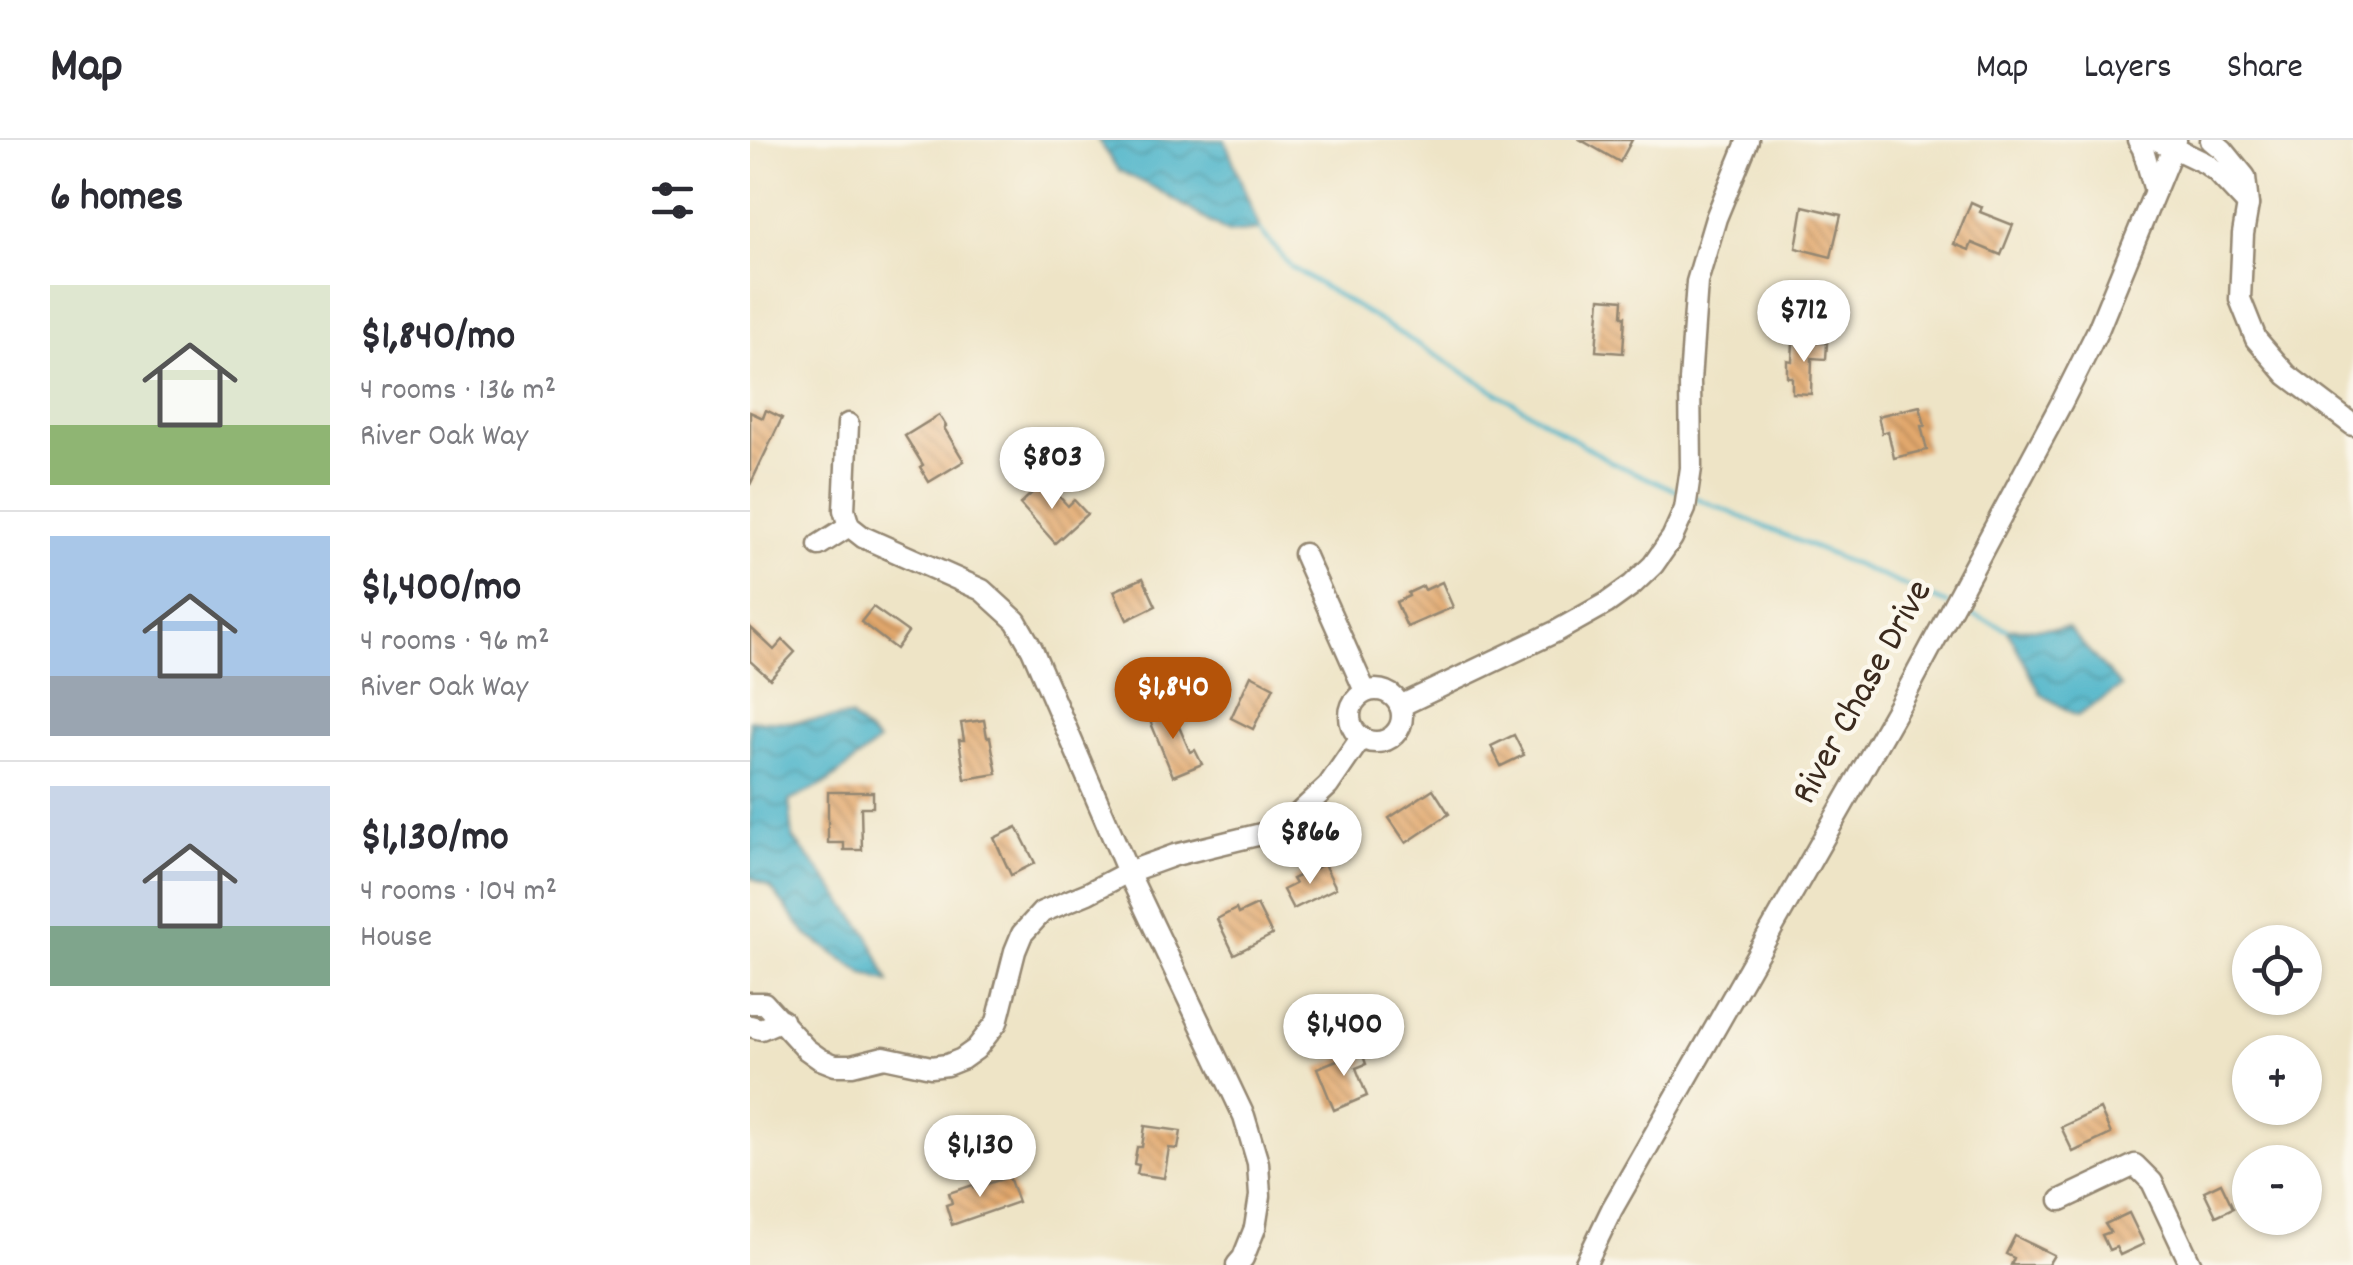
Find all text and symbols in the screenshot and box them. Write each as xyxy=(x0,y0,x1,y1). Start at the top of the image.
text: Map xyxy=(50,35,123,104)
text: Map xyxy=(1976,44,2029,94)
text: Layers xyxy=(2084,44,2172,94)
text: Share xyxy=(2227,44,2303,94)
text: 6 homes xyxy=(50,170,183,230)
icon: filters xyxy=(645,173,700,228)
pin: $712 xyxy=(1745,280,1863,365)
text: $712 xyxy=(1779,289,1829,335)
text: $1,840/mo xyxy=(360,309,515,369)
icon: home xyxy=(130,325,250,445)
text: 4 rooms · 136 m² xyxy=(360,369,556,415)
text: River Oak Way xyxy=(360,415,528,461)
pin: $803 xyxy=(993,427,1111,512)
text: $803 xyxy=(1022,436,1082,482)
text: $1,400/mo xyxy=(360,560,521,620)
street label: River Chase Drive xyxy=(1779,571,1949,815)
icon: home xyxy=(130,576,250,696)
text: 4 rooms · 96 m² xyxy=(360,620,550,666)
pin: $1,840 xyxy=(1092,657,1254,742)
text: River Oak Way xyxy=(360,666,528,712)
text: $1,840 xyxy=(1137,666,1209,712)
pin: $866 xyxy=(1251,802,1369,887)
text: $1,130/mo xyxy=(360,810,509,870)
text: $866 xyxy=(1280,811,1340,857)
icon: home xyxy=(130,826,250,946)
text: 4 rooms · 104 m² xyxy=(360,870,557,916)
text: House xyxy=(360,916,432,962)
map controls xyxy=(2232,925,2322,1235)
button: locate xyxy=(2232,925,2322,1015)
pin: $1,400 xyxy=(1263,994,1425,1079)
text: $1,400 xyxy=(1305,1003,1383,1049)
button: + xyxy=(2232,1035,2322,1125)
pin: $1,130 xyxy=(899,1115,1061,1200)
text: $1,130 xyxy=(946,1124,1014,1170)
button: − xyxy=(2232,1145,2322,1235)

